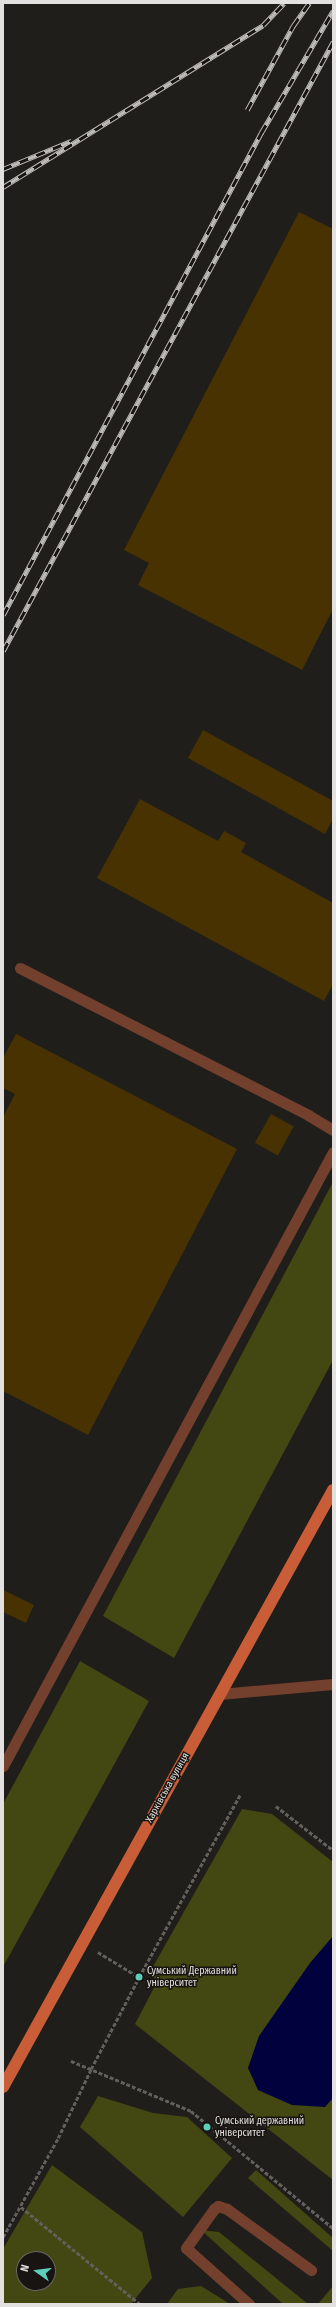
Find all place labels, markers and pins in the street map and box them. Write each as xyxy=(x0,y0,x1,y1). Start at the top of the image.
place label: Сумський Державний університет xyxy=(147,1965,237,1988)
marker: Сумський Державний університет xyxy=(134,1972,144,1982)
place label: Сумський державний університет xyxy=(215,2115,304,2138)
marker: Сумський державний університет xyxy=(202,2122,212,2132)

